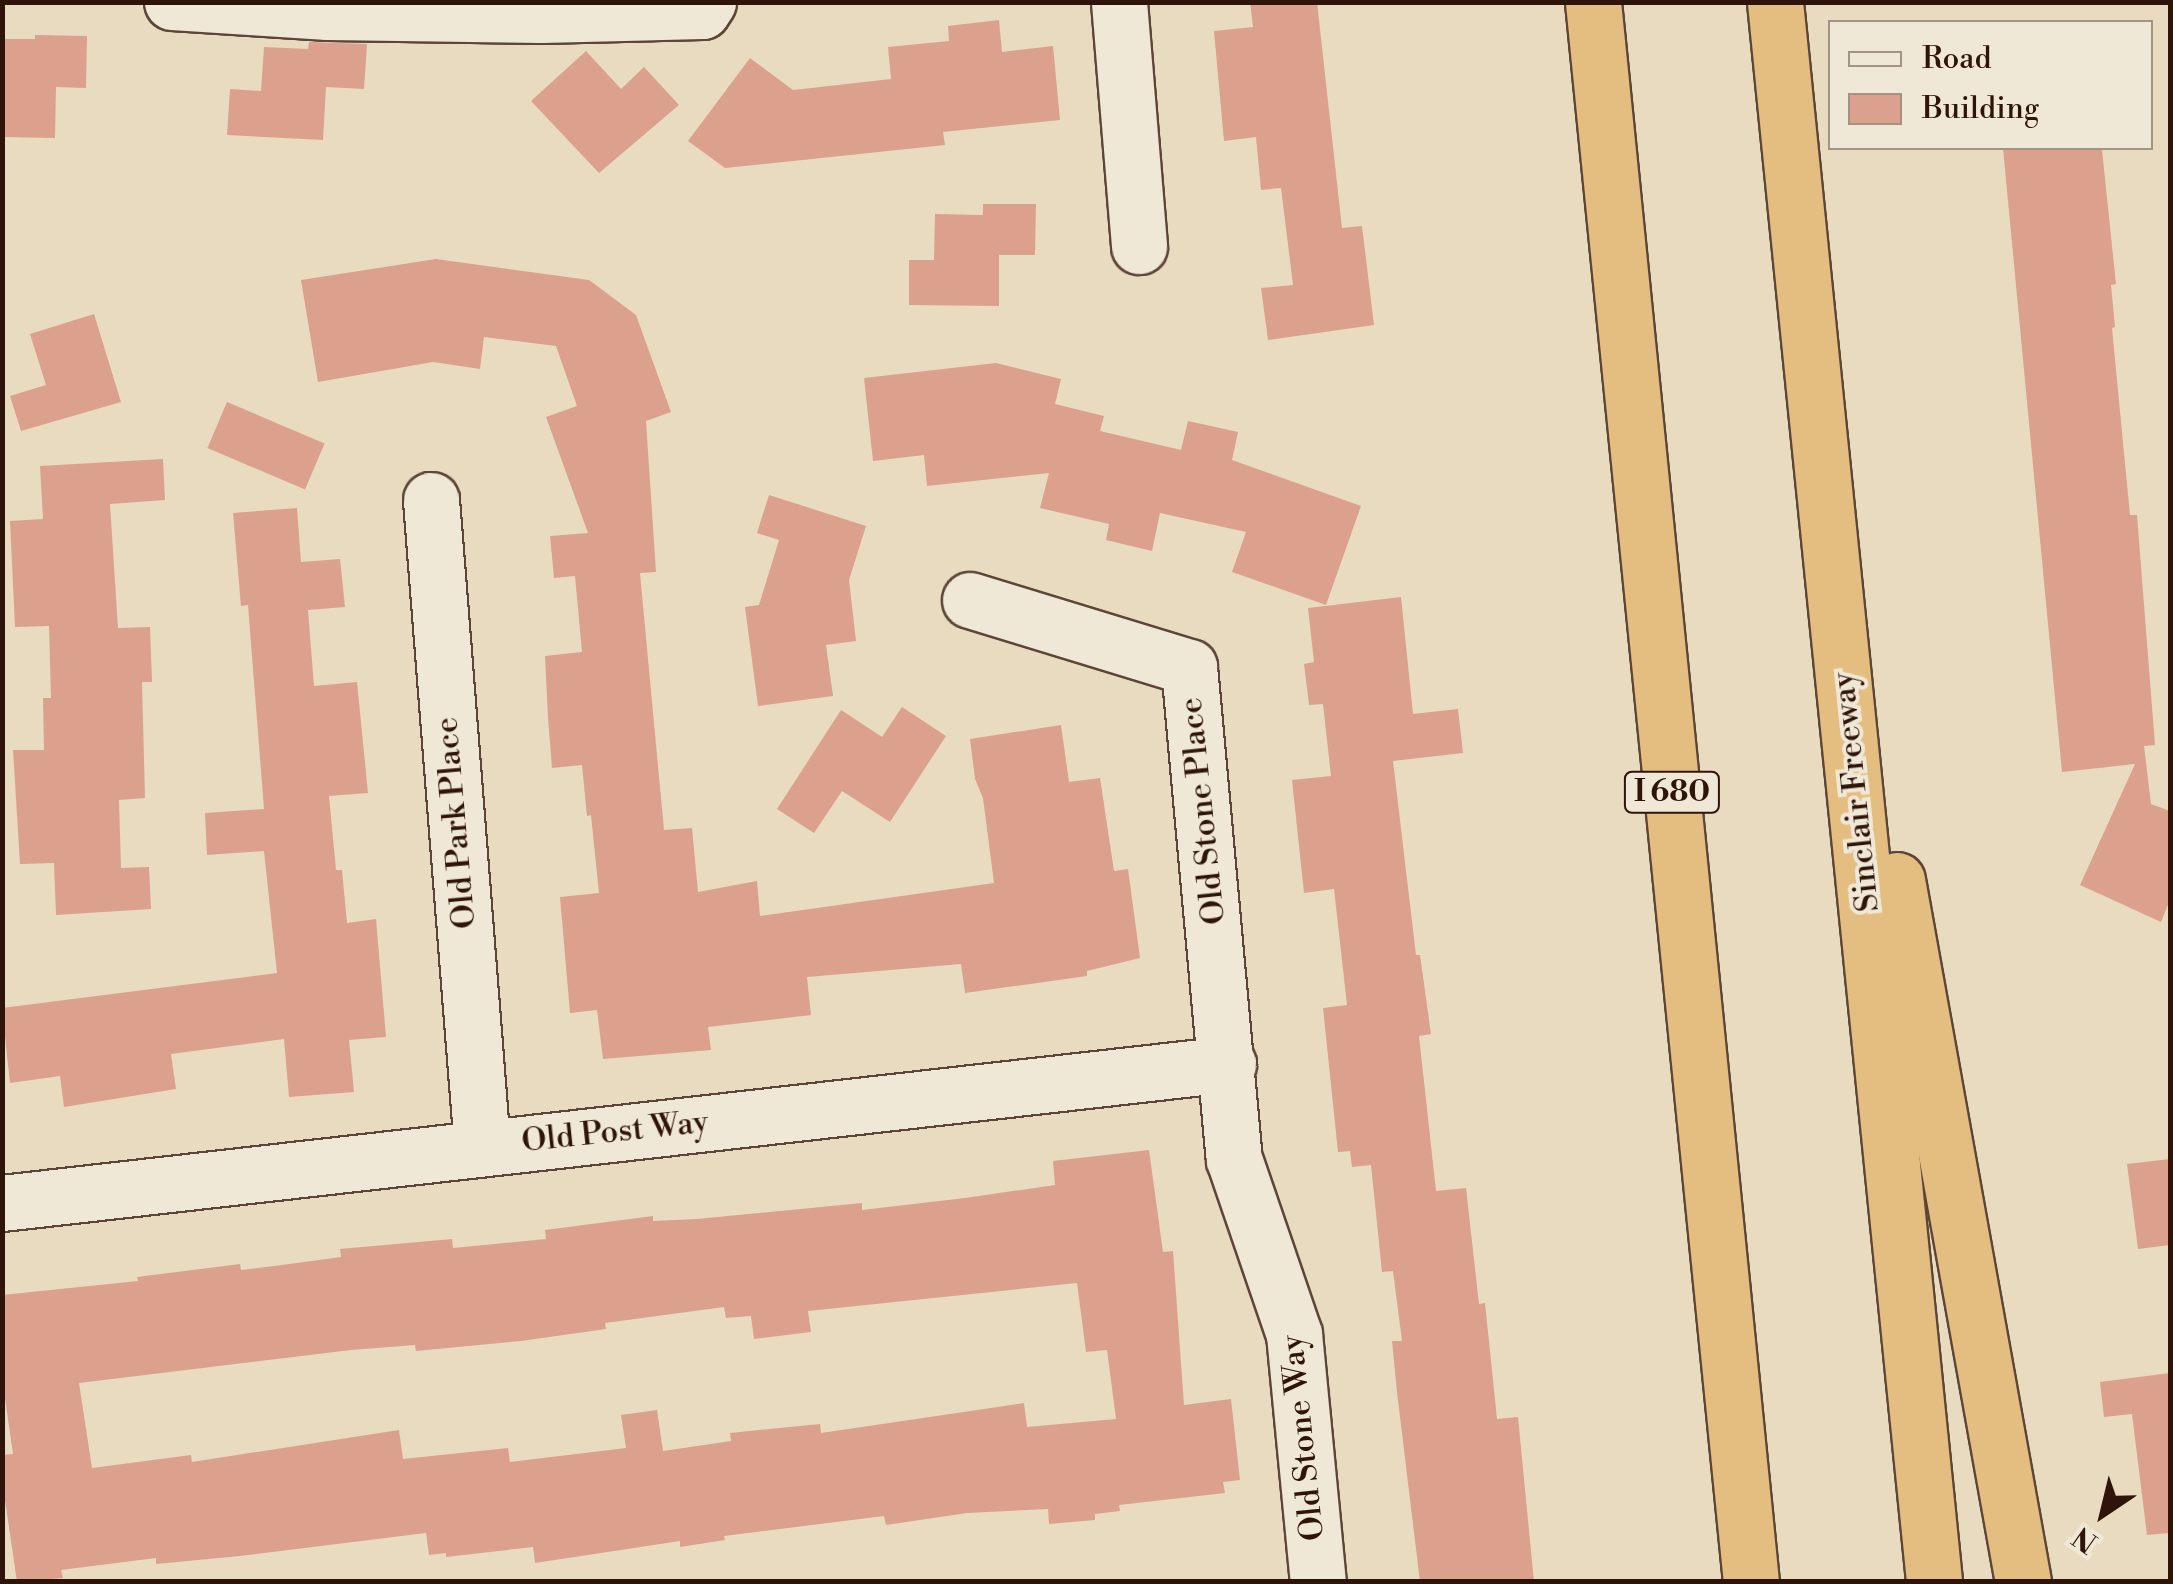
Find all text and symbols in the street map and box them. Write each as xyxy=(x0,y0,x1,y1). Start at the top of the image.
legend xyxy=(1828,20,2153,150)
text: Road xyxy=(1922,40,1992,78)
text: Building xyxy=(1922,90,2039,128)
street label: Sinclair Freeway xyxy=(1824,670,1888,914)
street label: Old Stone Place xyxy=(1172,695,1234,927)
street label: Old Park Place xyxy=(428,716,484,930)
road number: I 680 xyxy=(1622,767,1722,817)
street label: Old Post Way xyxy=(520,1103,710,1161)
street label: Old Stone Way xyxy=(1273,1333,1333,1543)
north arrow xyxy=(2053,1464,2153,1564)
text: N xyxy=(2066,1518,2105,1560)

